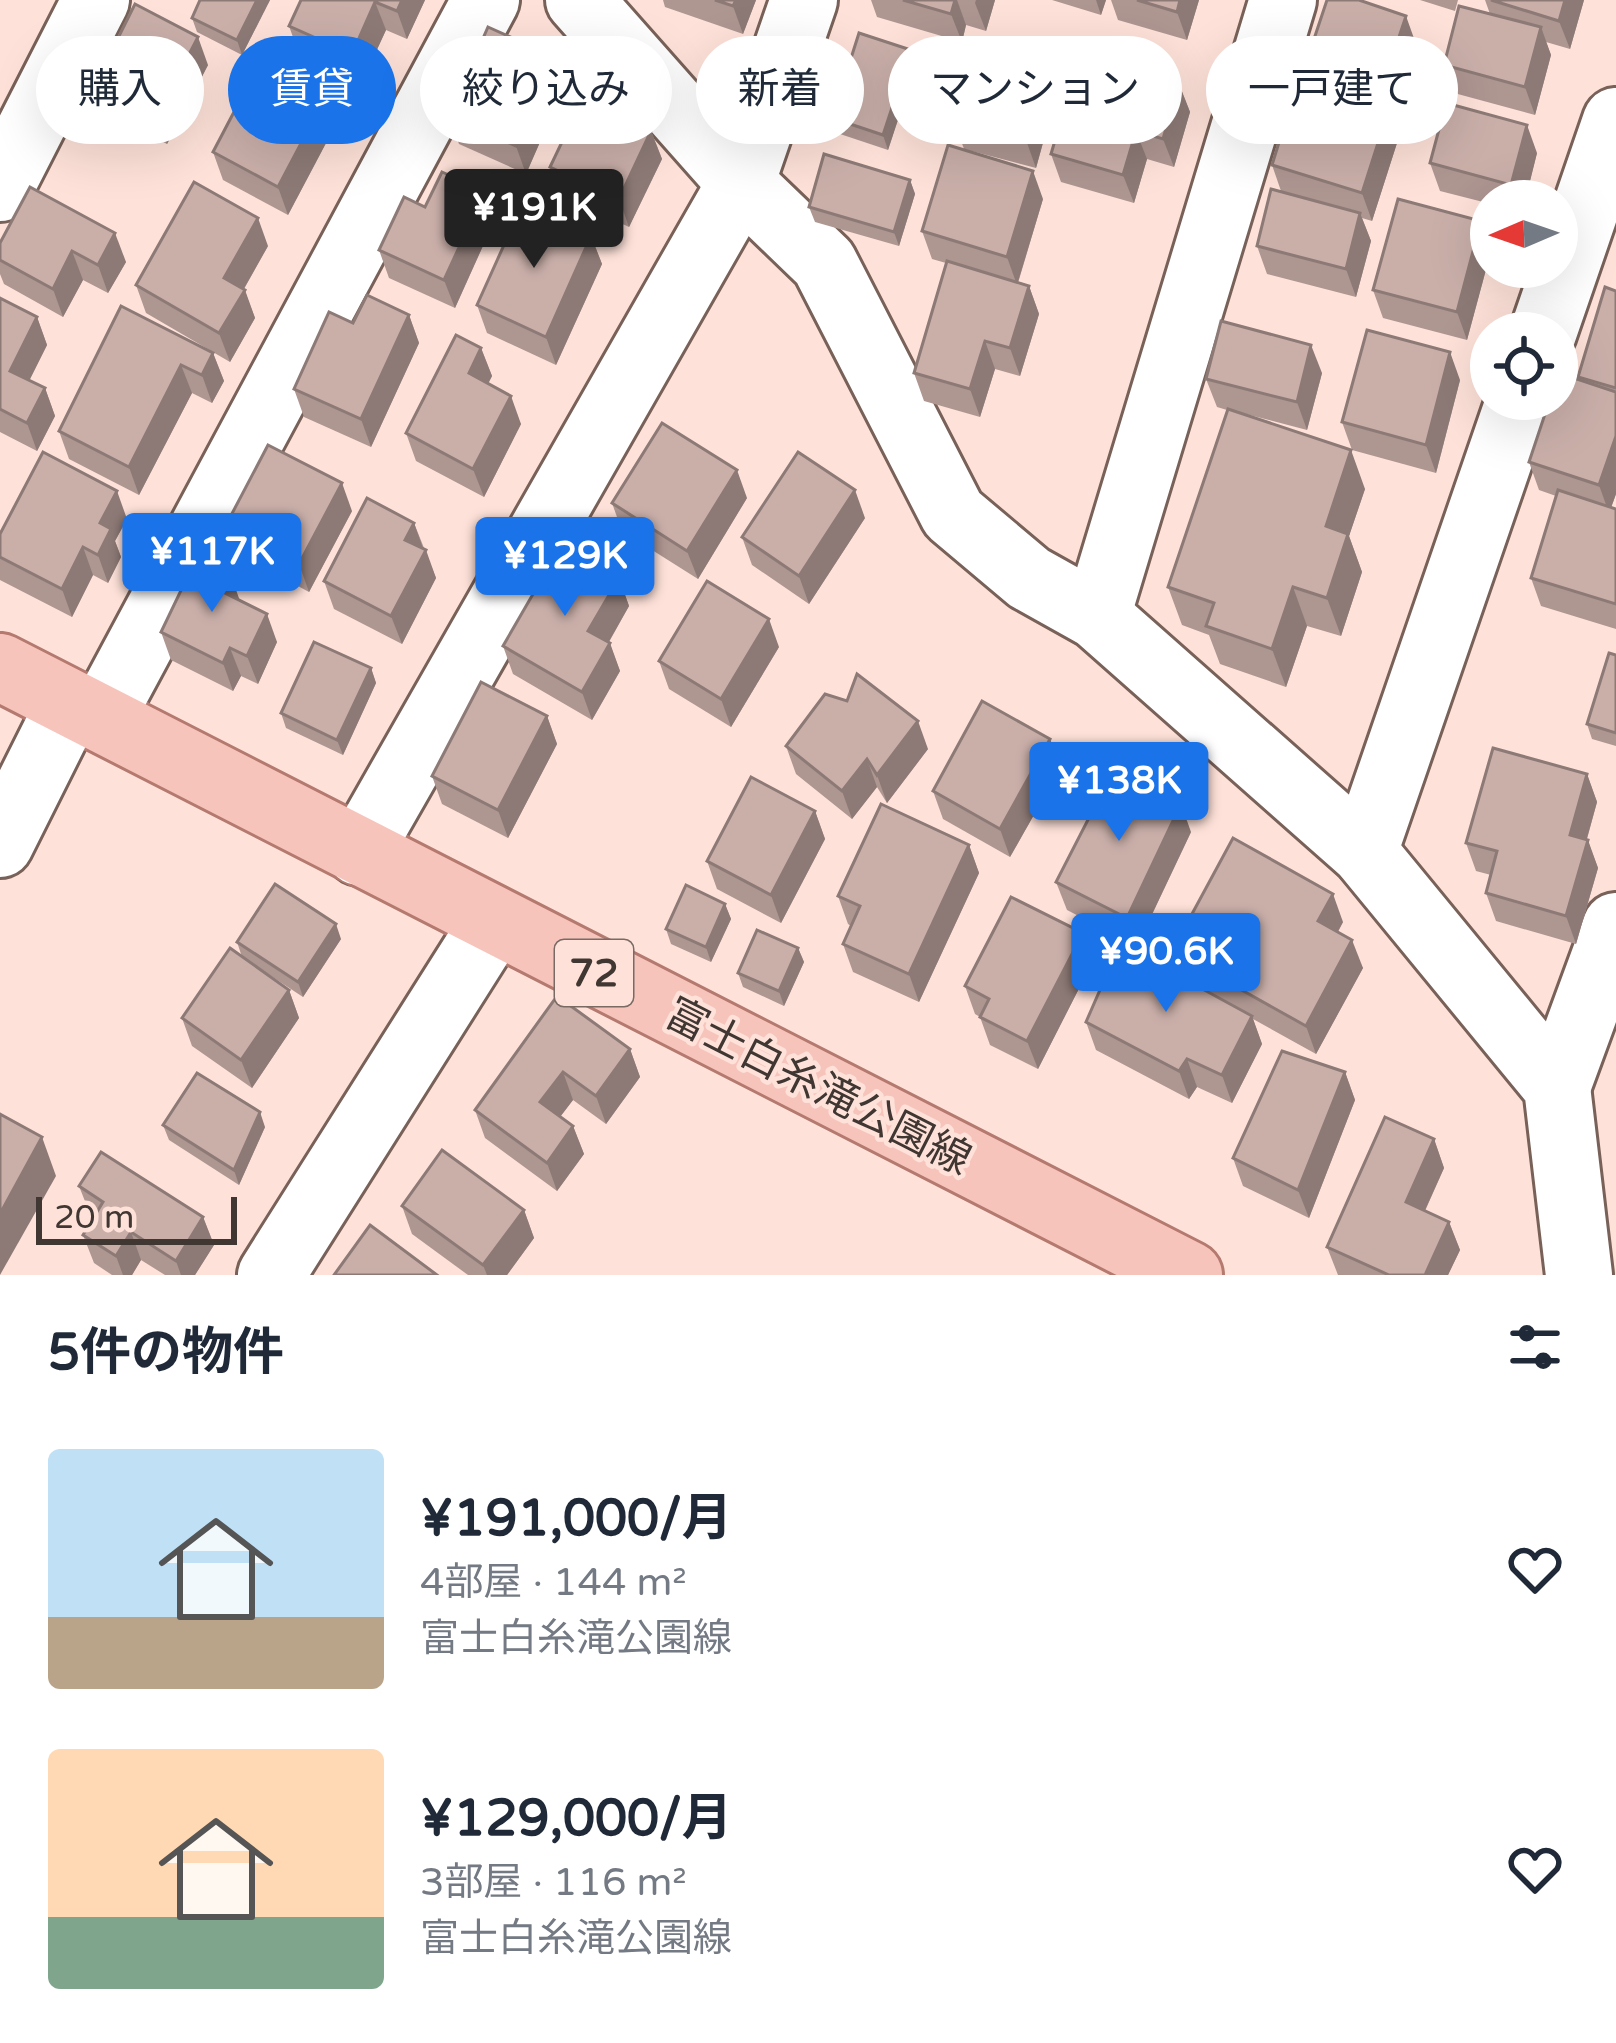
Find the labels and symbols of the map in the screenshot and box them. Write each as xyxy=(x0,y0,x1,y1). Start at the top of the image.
pin: ¥191K xyxy=(450,169,618,271)
north arrow xyxy=(1470,180,1578,288)
pin: ¥117K xyxy=(128,513,296,615)
pin: ¥129K xyxy=(481,517,649,619)
pin: ¥138K xyxy=(1035,742,1203,844)
pin: ¥90.6K xyxy=(1068,913,1264,1015)
road number: 72 xyxy=(555,940,633,1006)
street label: 富士白糸滝公園線 xyxy=(657,988,979,1186)
scale bar xyxy=(36,1191,237,1244)

